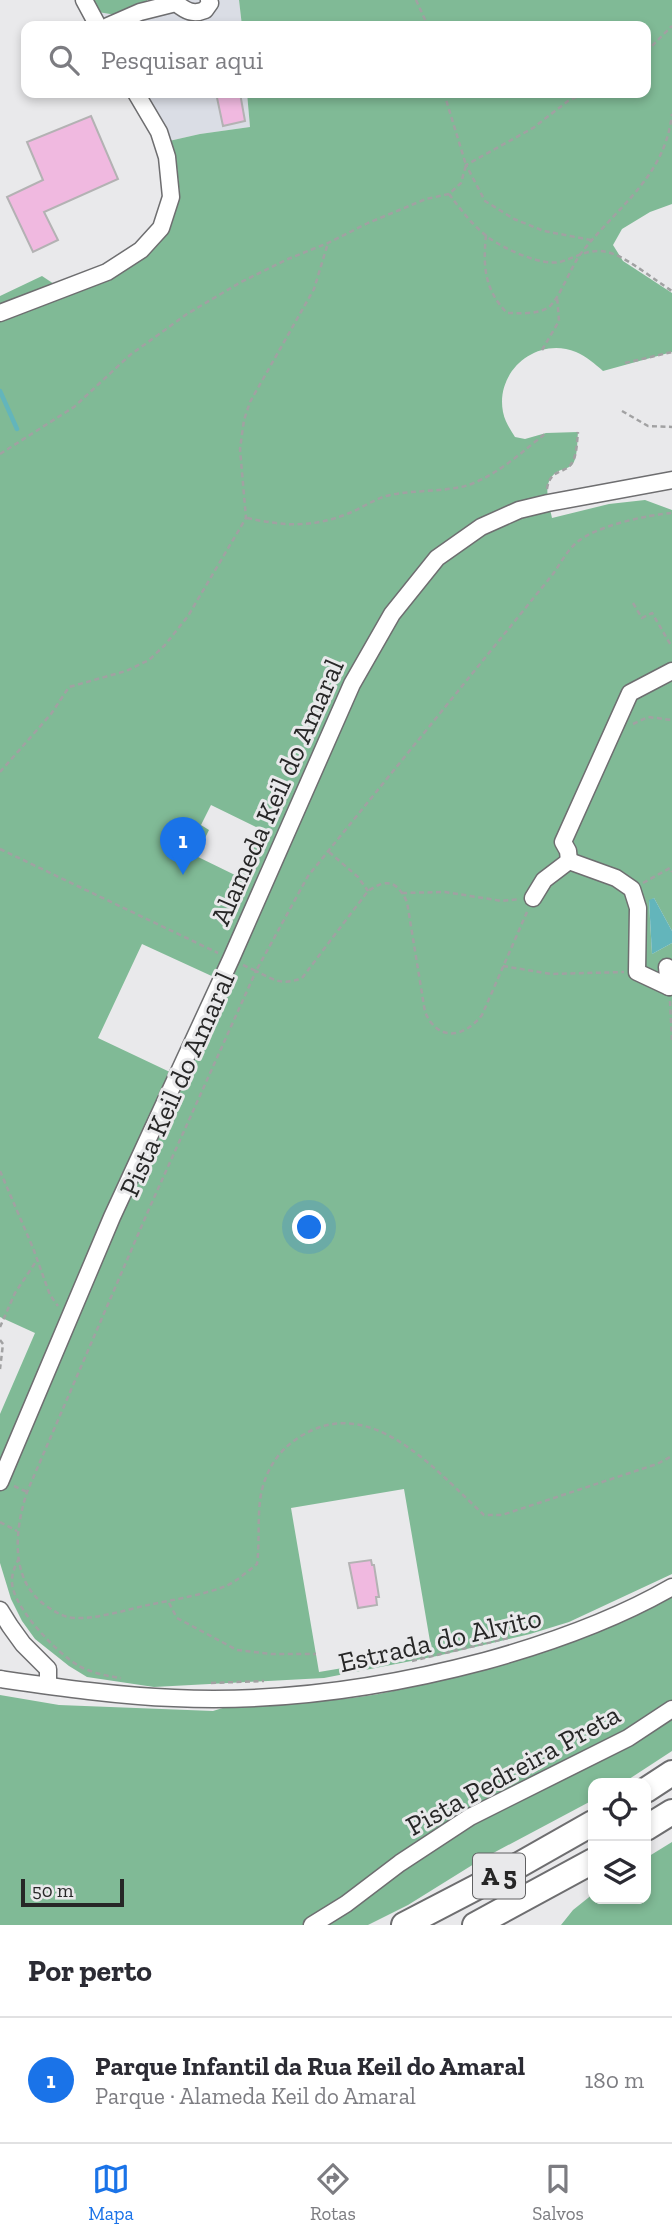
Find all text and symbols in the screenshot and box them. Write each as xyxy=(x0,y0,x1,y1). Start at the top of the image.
search box xyxy=(21,21,651,98)
icon: search xyxy=(45,41,83,79)
text: Pesquisar aqui xyxy=(101,44,263,76)
street label: Alameda Keil do Amaral xyxy=(203,654,351,930)
pin: 1 xyxy=(160,817,206,875)
street label: Pista Keil do Amaral xyxy=(113,967,241,1201)
your location xyxy=(292,1210,326,1244)
street label: Estrada do Alvito xyxy=(335,1601,545,1679)
street label: Pista Pedreira Preta xyxy=(400,1697,626,1843)
map controls xyxy=(588,1778,651,1904)
button: locate xyxy=(588,1778,651,1841)
button: layers xyxy=(588,1841,651,1904)
road number: A 5 xyxy=(473,1854,525,1898)
scale bar xyxy=(21,1876,124,1908)
text: 50 m xyxy=(32,1879,73,1902)
text: Por perto xyxy=(28,1953,152,1989)
text: Parque Infantil da Rua Keil do Amaral xyxy=(95,2050,525,2082)
text: 1 xyxy=(46,2066,56,2094)
text: 180 m xyxy=(584,2066,644,2094)
text: Parque · Alameda Keil do Amaral xyxy=(95,2082,416,2110)
tab: Mapa xyxy=(88,2160,134,2225)
tab: Rotas xyxy=(310,2160,356,2225)
tab: Salvos xyxy=(532,2160,584,2225)

